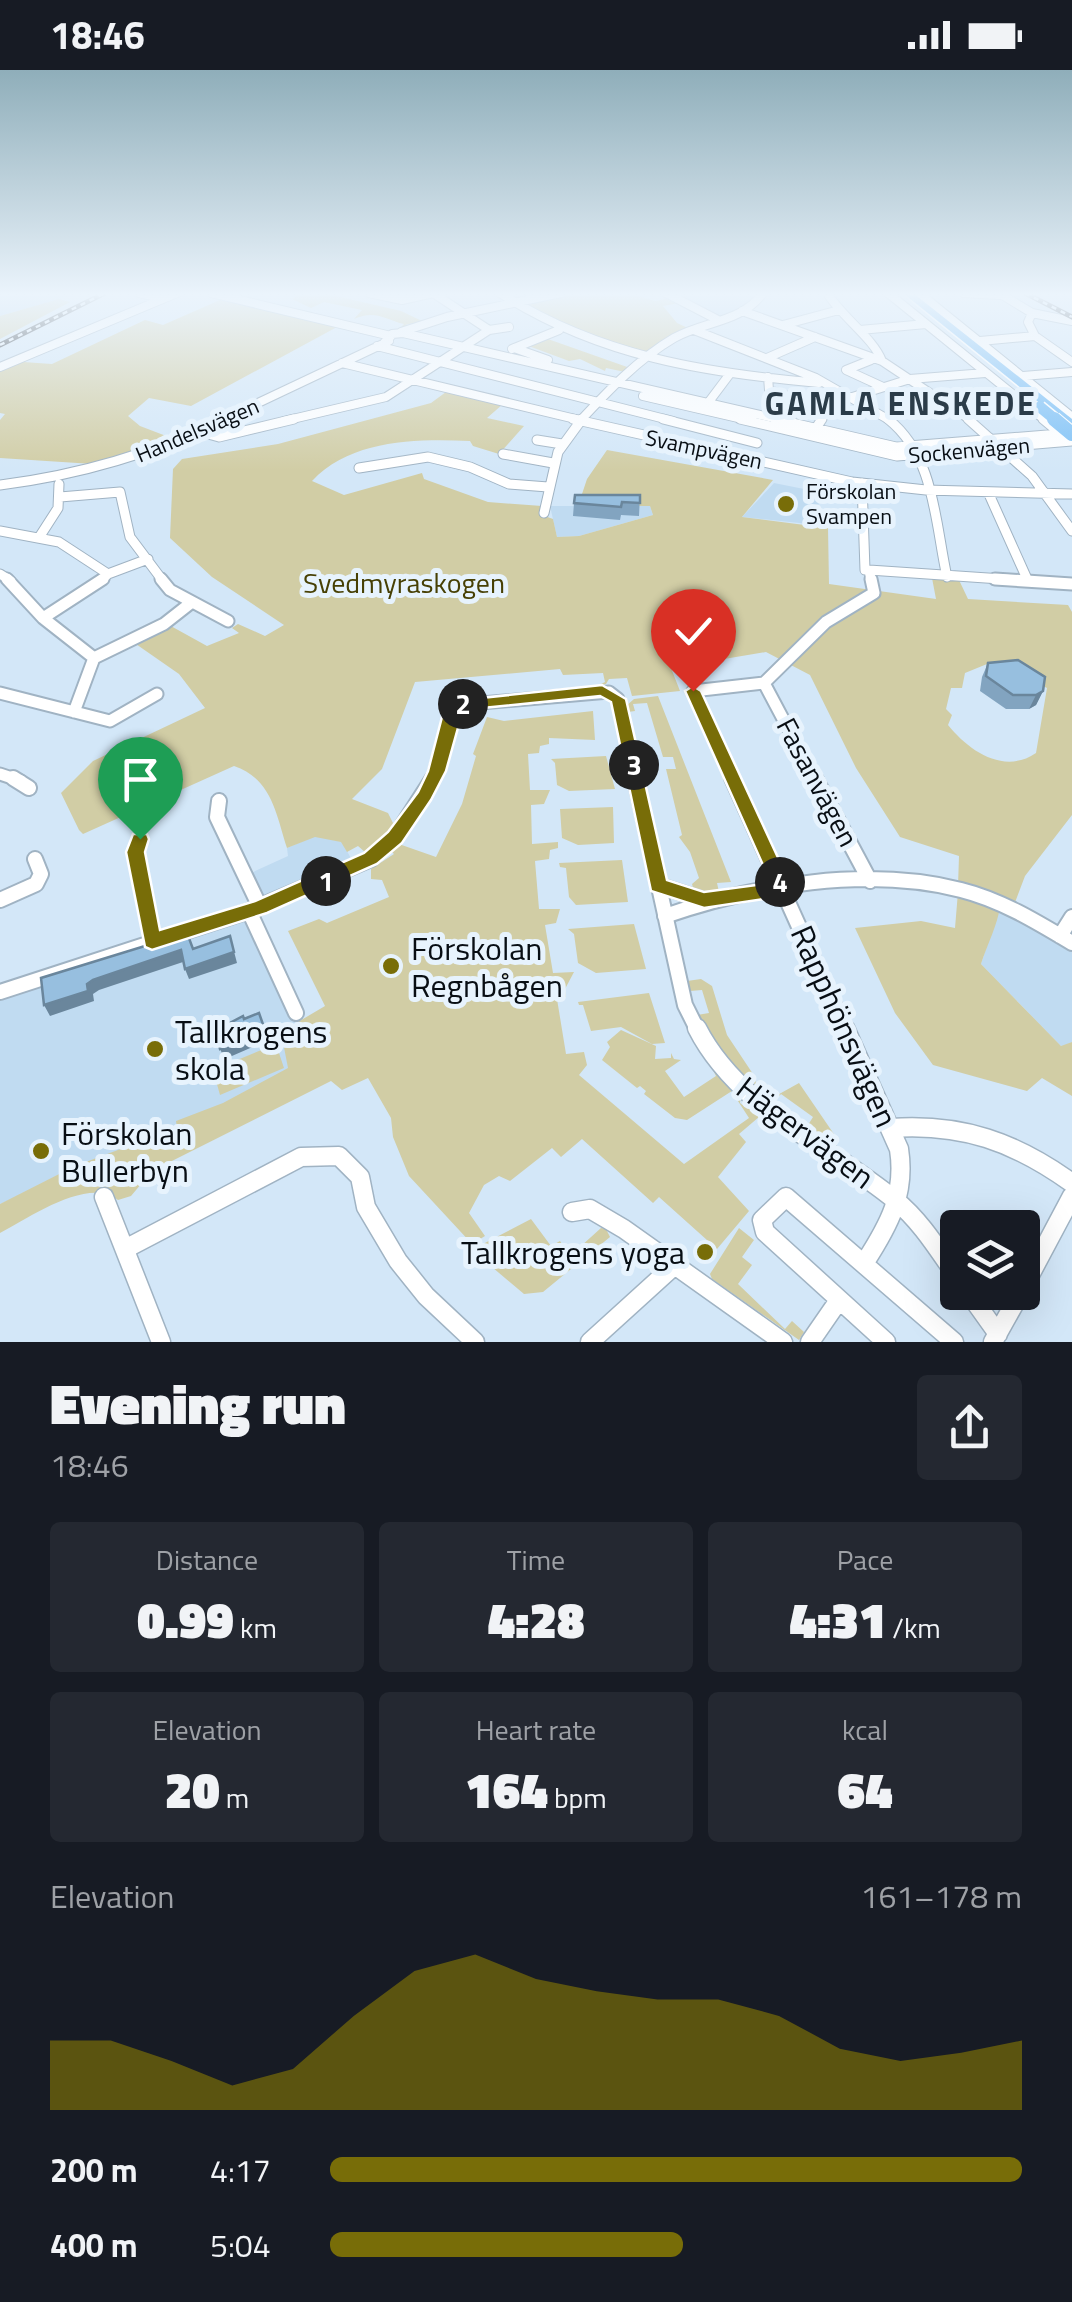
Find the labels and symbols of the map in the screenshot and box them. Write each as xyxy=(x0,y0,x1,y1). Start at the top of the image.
district label: GAMLA ENSKEDE xyxy=(765,379,1037,427)
street label: Handelsvägen xyxy=(130,389,264,471)
street label: Svampvägen xyxy=(642,420,766,478)
street label: Sockenvägen xyxy=(907,428,1031,472)
place label: Förskolan Svampen xyxy=(806,474,896,533)
marker: Förskolan Svampen xyxy=(775,493,797,515)
park label: Svedmyraskogen xyxy=(303,561,505,604)
pin xyxy=(651,589,736,692)
pin: 2 xyxy=(438,679,488,729)
street label: Fasanvägen xyxy=(766,710,870,854)
pin xyxy=(98,737,183,840)
pin: 3 xyxy=(609,740,659,790)
pin: 1 xyxy=(301,856,351,906)
pin: 4 xyxy=(755,857,805,907)
street label: Rapphönsvägen xyxy=(779,917,911,1135)
place label: Förskolan Regnbågen xyxy=(411,924,563,1009)
marker: Förskolan Regnbågen xyxy=(380,955,402,977)
place label: Tallkrogens skola xyxy=(175,1007,327,1092)
marker: Tallkrogens skola xyxy=(144,1038,166,1060)
street label: Hägervägen xyxy=(727,1064,885,1200)
place label: Förskolan Bullerbyn xyxy=(61,1109,193,1194)
marker: Förskolan Bullerbyn xyxy=(30,1140,52,1162)
place label: Tallkrogens yoga xyxy=(461,1228,685,1276)
marker: Tallkrogens yoga xyxy=(694,1241,716,1263)

